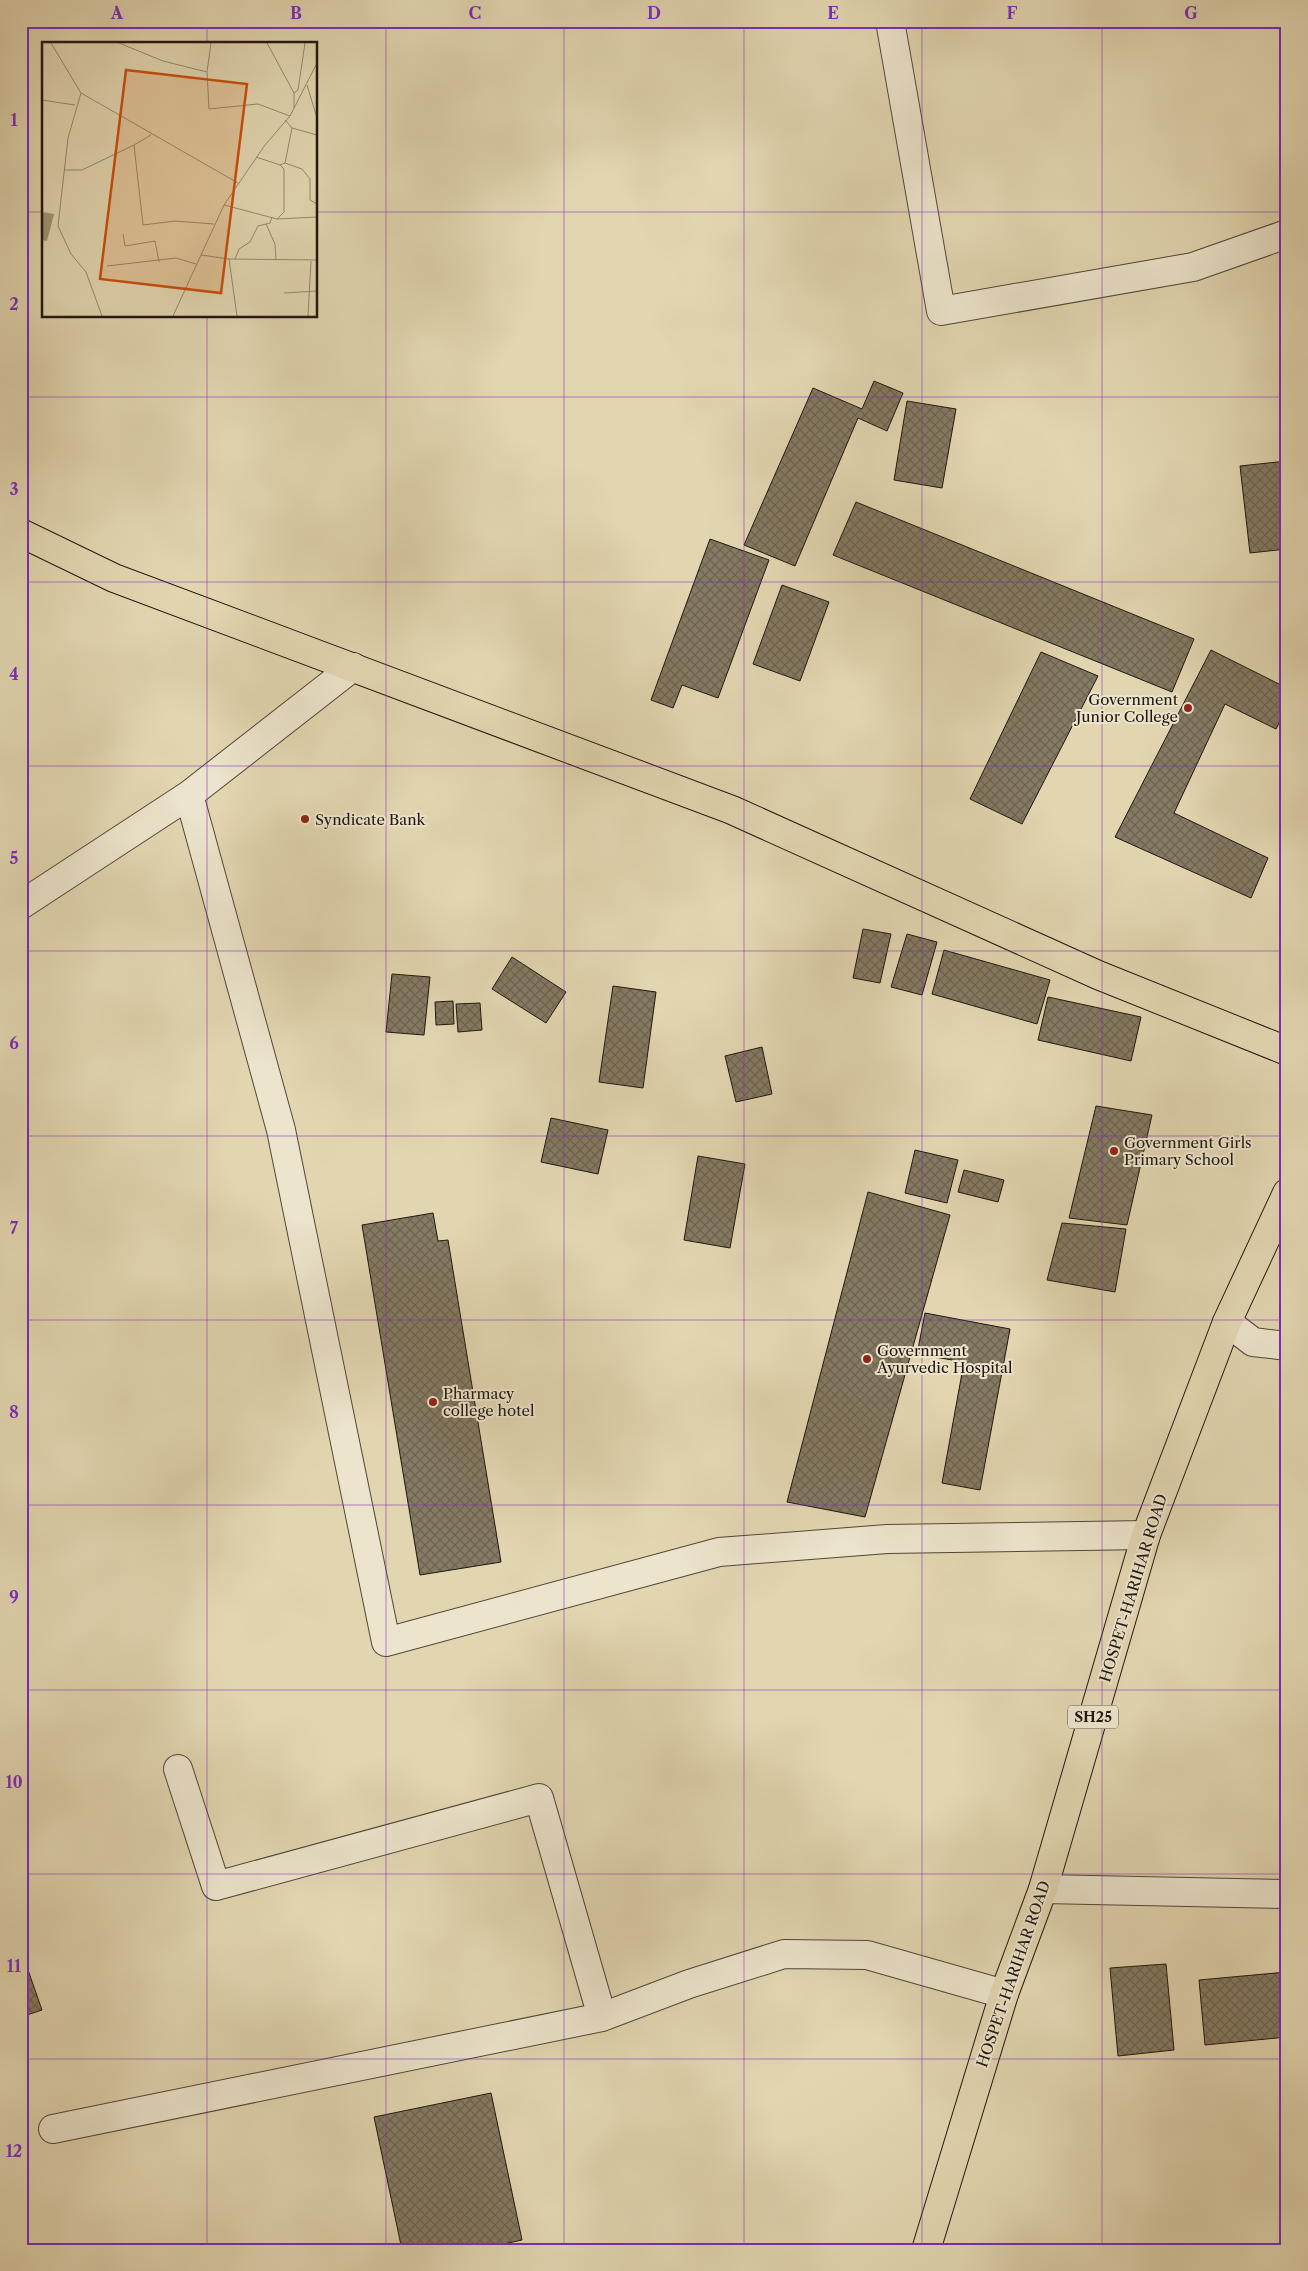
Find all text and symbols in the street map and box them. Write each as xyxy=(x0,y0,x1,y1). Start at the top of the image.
text: A xyxy=(110,3,124,23)
text: B xyxy=(290,3,302,23)
text: C xyxy=(469,3,481,23)
text: D xyxy=(647,3,661,23)
text: E xyxy=(827,3,839,23)
text: F xyxy=(1007,3,1018,23)
text: G xyxy=(1184,3,1198,23)
inset map xyxy=(42,42,318,318)
text: 1 xyxy=(10,110,18,130)
text: 2 xyxy=(9,294,19,314)
text: 3 xyxy=(9,479,19,499)
text: 4 xyxy=(9,664,19,684)
place label: Government Junior College xyxy=(1074,690,1179,726)
marker: Government Junior College xyxy=(1182,702,1194,714)
place label: Syndicate Bank xyxy=(315,810,427,829)
marker: Syndicate Bank xyxy=(299,813,311,825)
text: 5 xyxy=(10,848,19,868)
text: 6 xyxy=(9,1033,19,1053)
place label: Government Girls Primary School xyxy=(1124,1133,1252,1169)
marker: Government Girls Primary School xyxy=(1108,1145,1120,1157)
text: 7 xyxy=(10,1218,19,1238)
place label: Government Ayurvedic Hospital xyxy=(876,1341,1013,1377)
marker: Government Ayurvedic Hospital xyxy=(861,1353,873,1365)
place label: Pharmacy college hotel xyxy=(443,1384,535,1420)
marker: Pharmacy college hotel xyxy=(427,1396,439,1408)
text: 8 xyxy=(9,1402,19,1422)
street label: HOSPET-HARIHAR ROAD xyxy=(1095,1491,1171,1685)
text: 9 xyxy=(9,1587,19,1607)
road number: SH25 xyxy=(1068,1705,1118,1728)
text: 10 xyxy=(5,1772,23,1792)
street label: HOSPET-HARIHAR ROAD xyxy=(972,1878,1054,2070)
text: 11 xyxy=(7,1956,22,1976)
text: 12 xyxy=(6,2141,22,2161)

